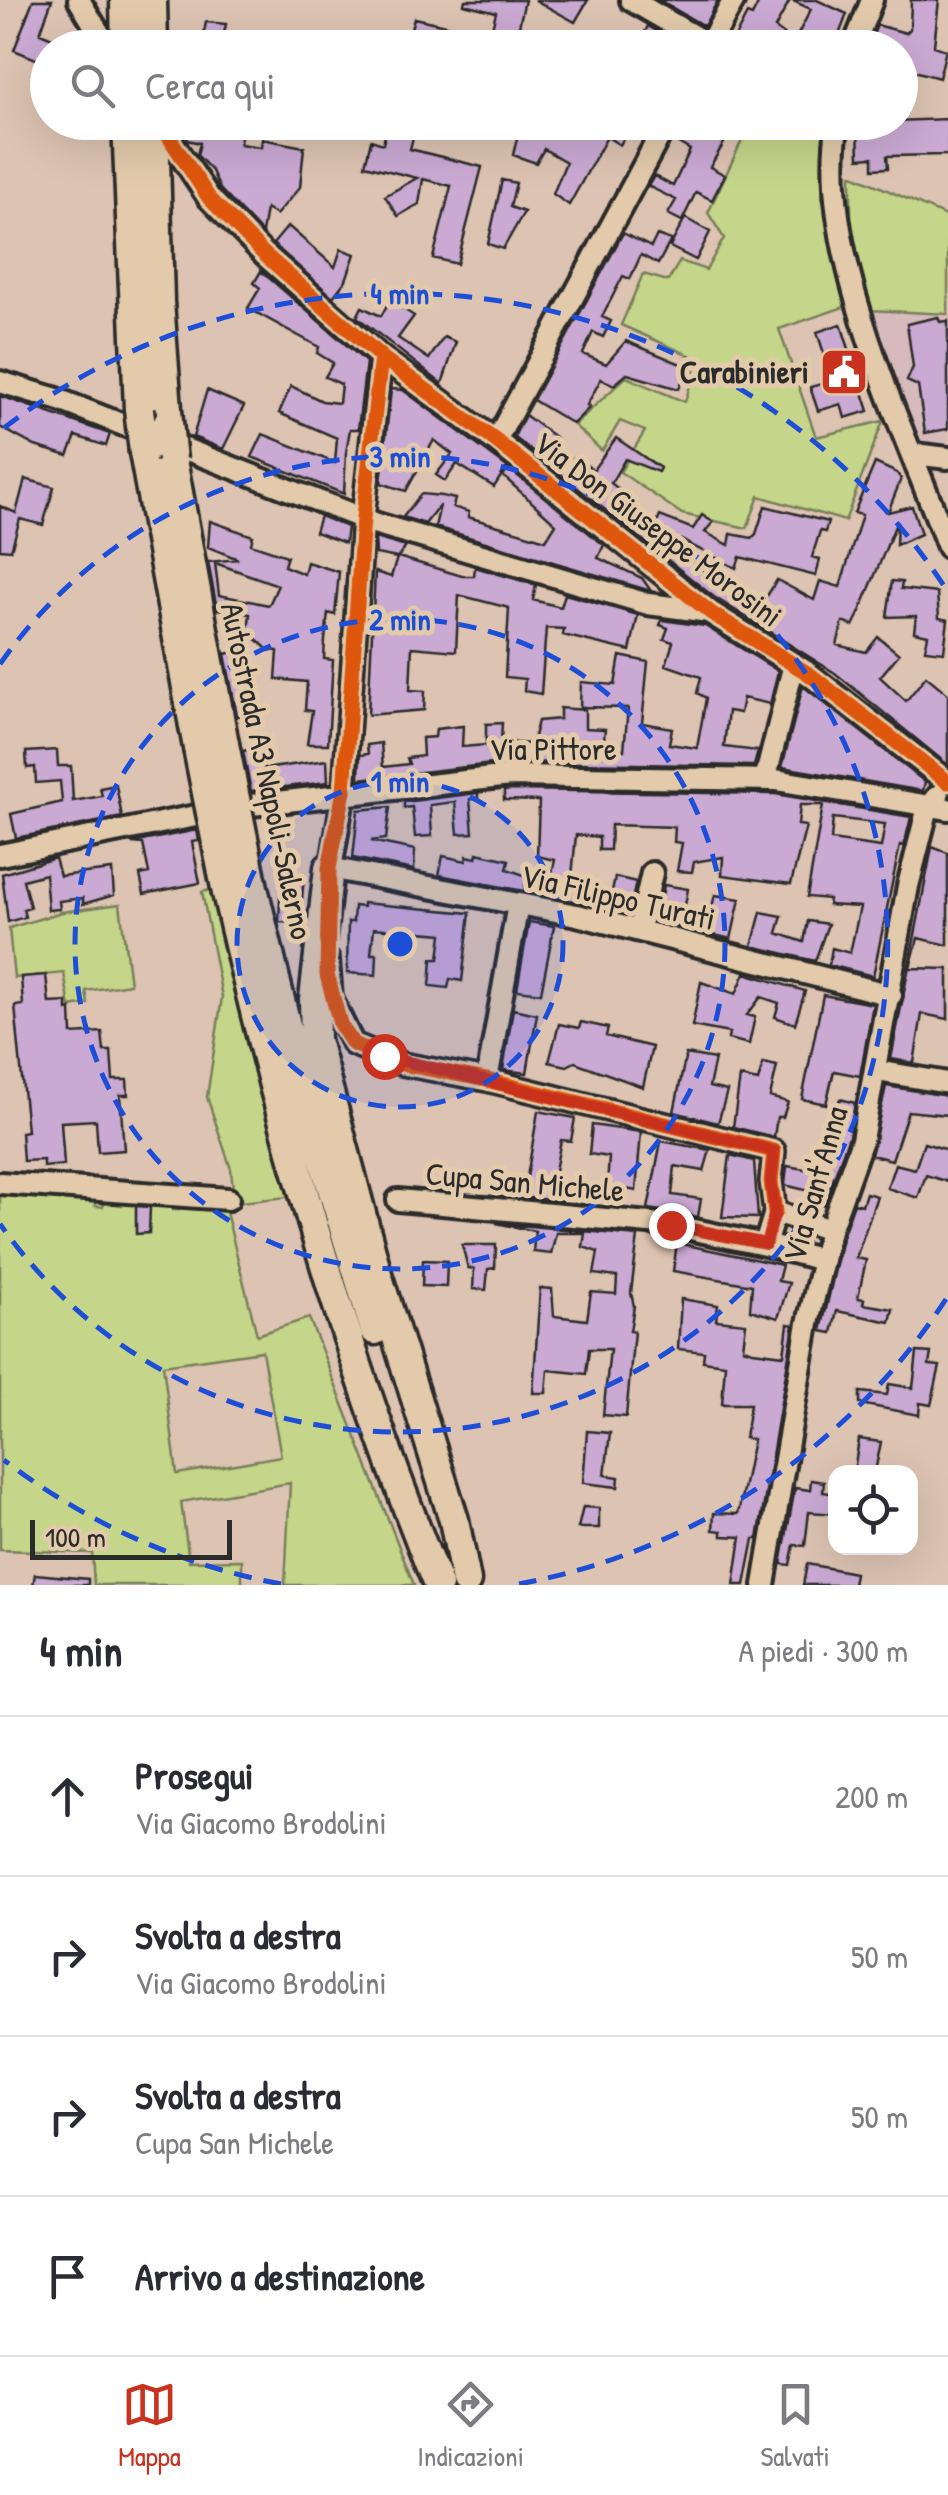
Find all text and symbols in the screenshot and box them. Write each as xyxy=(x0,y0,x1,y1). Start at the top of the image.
search box xyxy=(30,30,918,140)
icon: search xyxy=(65,58,120,113)
text: Cerca qui xyxy=(145,59,275,111)
text: 4 min xyxy=(371,273,429,313)
public building icon: Carabinieri xyxy=(818,346,870,398)
place label: Carabinieri xyxy=(680,350,809,393)
street label: Via Don Giuseppe Morosini xyxy=(525,421,791,636)
text: 3 min xyxy=(369,436,431,476)
street label: Autostrada A3 Napoli-Salerno xyxy=(211,599,324,943)
text: 2 min xyxy=(369,599,431,639)
street label: Via Pittore xyxy=(489,727,617,770)
text: 1 min xyxy=(371,761,429,801)
street label: Via Filippo Turati xyxy=(517,853,720,940)
centre of rings xyxy=(382,926,418,962)
route start xyxy=(362,1034,408,1080)
street label: Via Sant'Anna xyxy=(772,1101,857,1267)
street label: Cupa San Michele xyxy=(424,1151,626,1212)
route end xyxy=(649,1203,695,1249)
map controls xyxy=(828,1465,918,1555)
button: locate xyxy=(828,1465,918,1555)
scale bar xyxy=(30,1515,232,1560)
text: 100 m xyxy=(45,1518,106,1556)
text: 4 min xyxy=(40,1622,122,1679)
text: A piedi · 300 m xyxy=(739,1629,908,1672)
text: Prosegui xyxy=(135,1749,254,1801)
icon: ahead xyxy=(40,1769,95,1824)
text: 200 m xyxy=(835,1775,908,1818)
text: Via Giacomo Brodolini xyxy=(135,1801,387,1844)
text: Svolta a destra xyxy=(135,1909,341,1961)
icon: right xyxy=(40,1929,95,1984)
text: 50 m xyxy=(851,1935,908,1978)
text: Via Giacomo Brodolini xyxy=(135,1961,387,2004)
text: Svolta a destra xyxy=(135,2069,341,2121)
icon: right xyxy=(40,2089,95,2144)
text: 50 m xyxy=(851,2095,908,2138)
text: Cupa San Michele xyxy=(135,2121,334,2164)
icon: arrive xyxy=(40,2249,95,2304)
text: Arrivo a destinazione xyxy=(135,2250,425,2302)
tab: Mappa xyxy=(118,2377,181,2475)
tab: Indicazioni xyxy=(417,2377,524,2475)
tab: Salvati xyxy=(760,2377,830,2475)

